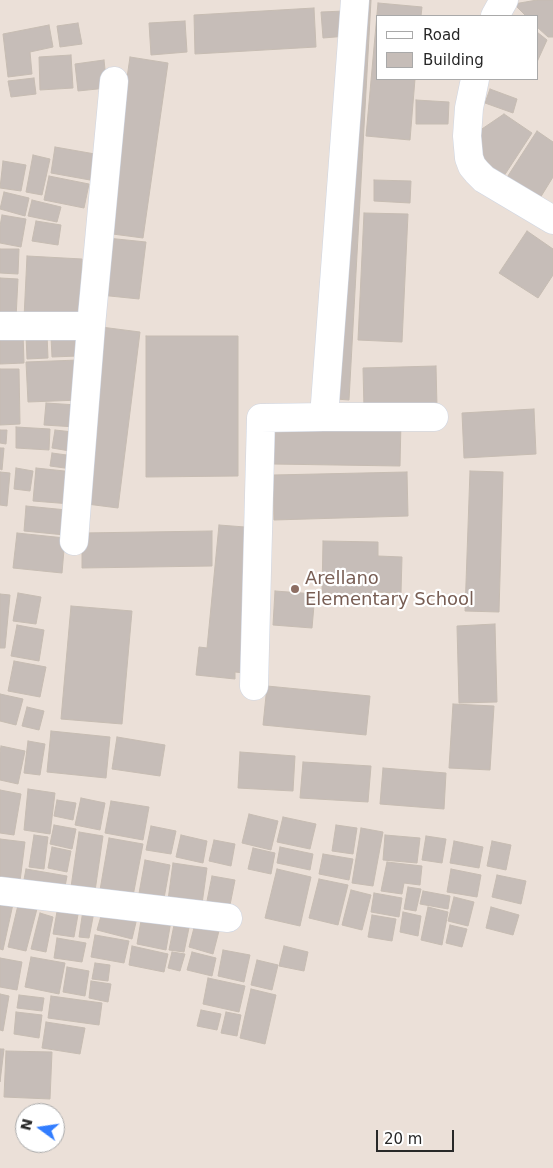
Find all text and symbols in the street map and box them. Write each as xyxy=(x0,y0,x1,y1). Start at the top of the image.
legend xyxy=(376,15,538,80)
text: Road xyxy=(423,26,461,44)
text: Building xyxy=(423,51,484,69)
place label: Arellano Elementary School xyxy=(305,568,474,610)
marker: Arellano Elementary School xyxy=(289,583,301,595)
north arrow xyxy=(15,1103,65,1153)
text: N xyxy=(17,1117,36,1132)
scale bar xyxy=(378,1120,456,1152)
text: 20 m xyxy=(384,1130,422,1148)

